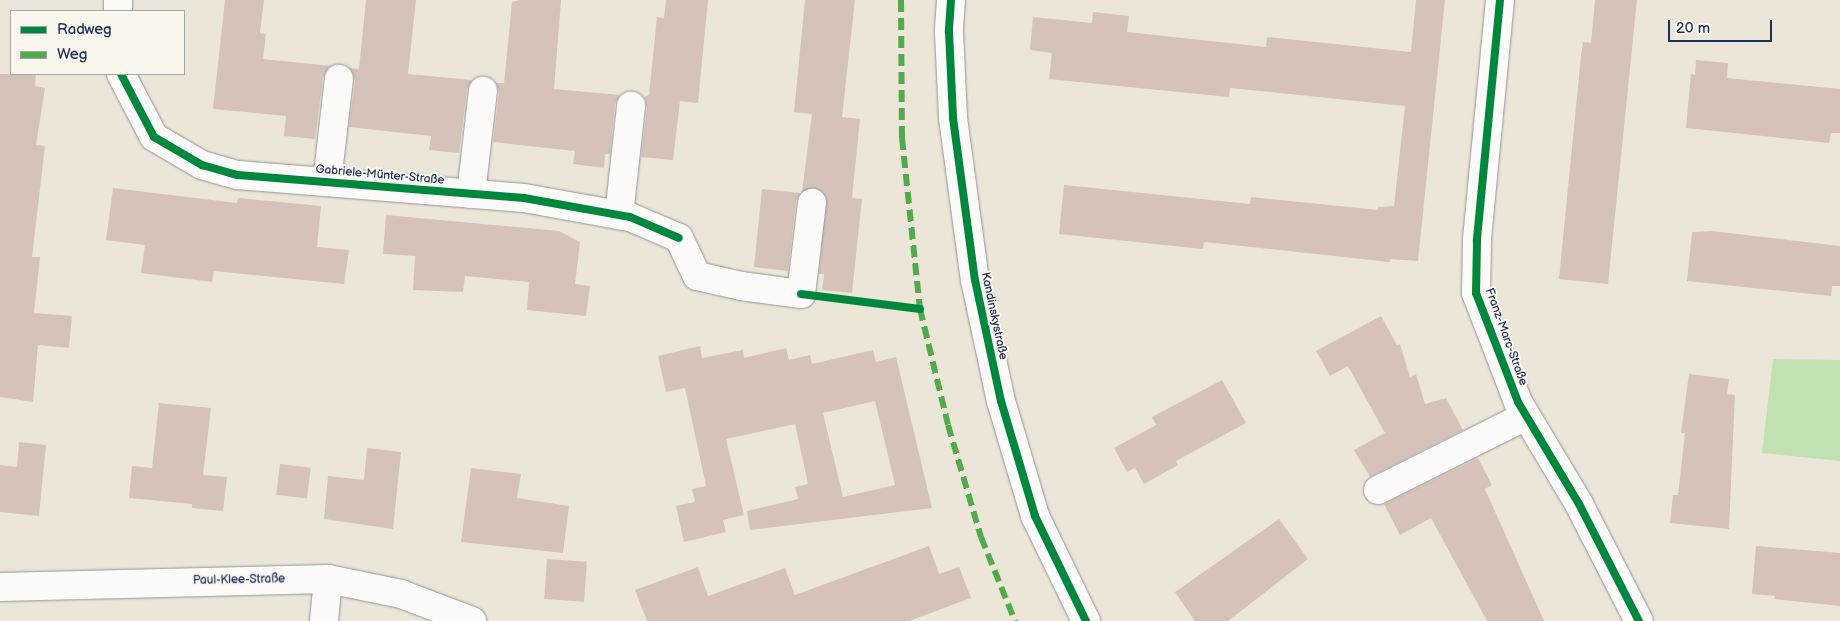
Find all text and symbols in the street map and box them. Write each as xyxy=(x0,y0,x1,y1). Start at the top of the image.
legend xyxy=(10,10,185,75)
scale bar xyxy=(1670,10,1774,42)
text: 20 m xyxy=(1676,19,1710,38)
text: Radweg xyxy=(57,20,112,39)
text: Weg xyxy=(57,45,87,64)
street label: Gabriele-Münter-Straße xyxy=(315,162,445,188)
street label: Kandinskystraße xyxy=(978,271,1010,361)
street label: Franz-Marc-Straße xyxy=(1482,286,1530,388)
street label: Paul-Klee-Straße xyxy=(193,572,285,588)

